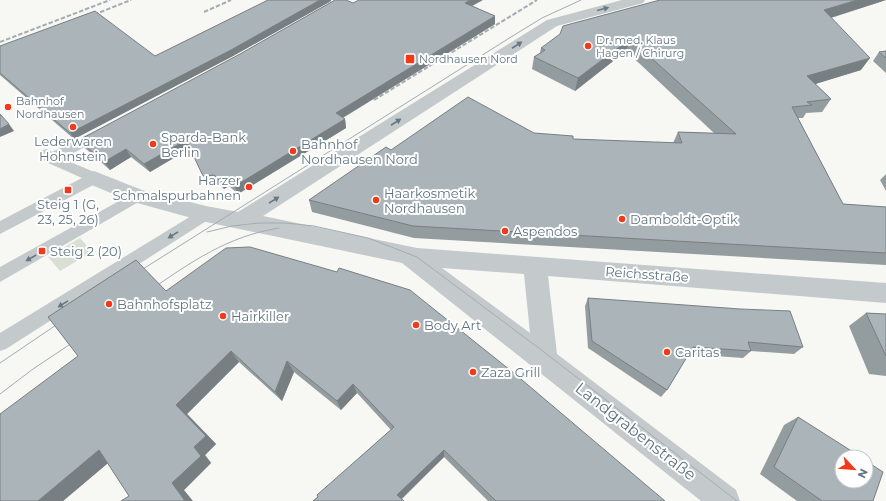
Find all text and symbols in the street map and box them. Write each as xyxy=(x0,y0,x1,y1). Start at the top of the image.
one-way arrow xyxy=(597,6,609,12)
place label: Dr. med. Klaus Hagen / Chirurg xyxy=(596,33,684,60)
one-way arrow xyxy=(512,41,522,49)
marker: Dr. med. Klaus Hagen / Chirurg xyxy=(583,41,593,51)
place label: Nordhausen Nord xyxy=(419,52,518,66)
marker: Nordhausen Nord xyxy=(404,53,416,65)
place label: Bahnhof Nordhausen xyxy=(16,94,84,121)
marker: Bahnhof Nordhausen xyxy=(3,102,13,112)
one-way arrow xyxy=(390,119,402,126)
marker: Lederwaren Hohnstein xyxy=(68,122,78,132)
place label: Sparda-Bank Berlin xyxy=(161,129,246,160)
place label: Lederwaren Hohnstein xyxy=(34,133,112,164)
place label: Bahnhof Nordhausen Nord xyxy=(301,136,418,167)
marker: Sparda-Bank Berlin xyxy=(148,139,158,149)
marker: Bahnhof Nordhausen Nord xyxy=(288,146,298,156)
place label: Harzer Schmalspurbahnen xyxy=(112,172,241,203)
marker: Harzer Schmalspurbahnen xyxy=(244,182,254,192)
marker: Steig 1 (G, 23, 25, 26) xyxy=(63,185,73,195)
place label: Haarkosmetik Nordhausen xyxy=(384,185,475,216)
marker: Haarkosmetik Nordhausen xyxy=(371,195,381,205)
place label: Steig 1 (G, 23, 25, 26) xyxy=(37,196,99,227)
one-way arrow xyxy=(268,196,280,203)
place label: Damboldt-Optik xyxy=(630,211,738,227)
marker: Damboldt-Optik xyxy=(617,214,627,224)
place label: Aspendos xyxy=(513,223,577,239)
marker: Aspendos xyxy=(500,226,510,236)
one-way arrow xyxy=(168,231,178,239)
place label: Steig 2 (20) xyxy=(50,243,122,259)
marker: Steig 2 (20) xyxy=(37,246,47,256)
one-way arrow xyxy=(25,254,37,261)
street label: Reichsstraße xyxy=(605,263,689,285)
place label: Bahnhofsplatz xyxy=(117,296,212,312)
marker: Bahnhofsplatz xyxy=(104,299,114,309)
one-way arrow xyxy=(58,300,68,308)
place label: Hairkiller xyxy=(231,308,289,324)
marker: Hairkiller xyxy=(218,311,228,321)
place label: Body Art xyxy=(424,317,481,333)
marker: Body Art xyxy=(411,320,421,330)
place label: Caritas xyxy=(675,344,719,360)
marker: Caritas xyxy=(662,347,672,357)
place label: Zaza Grill xyxy=(481,364,541,380)
marker: Zaza Grill xyxy=(468,367,478,377)
street label: Landgrabenstraße xyxy=(572,378,700,484)
north arrow xyxy=(834,449,874,489)
text: N xyxy=(855,466,871,480)

